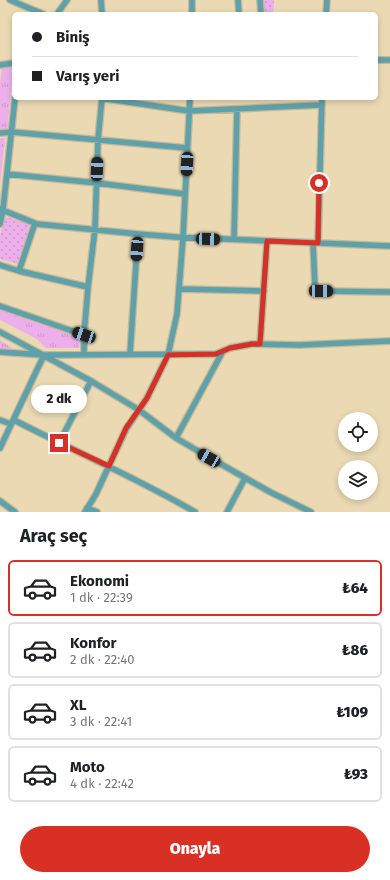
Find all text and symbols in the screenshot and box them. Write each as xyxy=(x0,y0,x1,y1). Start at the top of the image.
text: Biniş xyxy=(56,28,90,46)
text: Varış yeri xyxy=(56,67,119,85)
car xyxy=(180,152,194,176)
car xyxy=(91,157,103,181)
route start xyxy=(310,174,328,192)
car xyxy=(196,233,220,245)
car xyxy=(130,237,144,261)
car xyxy=(309,285,333,297)
car xyxy=(71,325,97,345)
callout: 2 dk xyxy=(31,385,87,413)
text: 2 dk xyxy=(47,391,71,406)
map controls xyxy=(338,412,378,500)
button: locate xyxy=(338,412,378,452)
route end xyxy=(50,434,68,452)
car xyxy=(196,447,222,469)
button: layers xyxy=(338,460,378,500)
text: Araç seç xyxy=(20,525,87,547)
icon: car xyxy=(22,570,58,606)
text: Ekonomi xyxy=(70,572,129,590)
text: ₺64 xyxy=(342,579,368,597)
text: 1 dk · 22:39 xyxy=(70,590,133,605)
icon: car xyxy=(22,632,58,668)
text: Konfor xyxy=(70,634,117,652)
text: ₺86 xyxy=(342,641,368,659)
text: 2 dk · 22:40 xyxy=(70,652,134,667)
icon: car xyxy=(22,694,58,730)
text: XL xyxy=(70,696,86,714)
text: ₺109 xyxy=(336,703,368,721)
text: 3 dk · 22:41 xyxy=(70,714,132,729)
icon: car xyxy=(22,756,58,792)
text: Moto xyxy=(70,758,105,776)
text: ₺93 xyxy=(344,765,368,783)
text: 4 dk · 22:42 xyxy=(70,776,134,791)
button: Onayla xyxy=(20,826,370,872)

